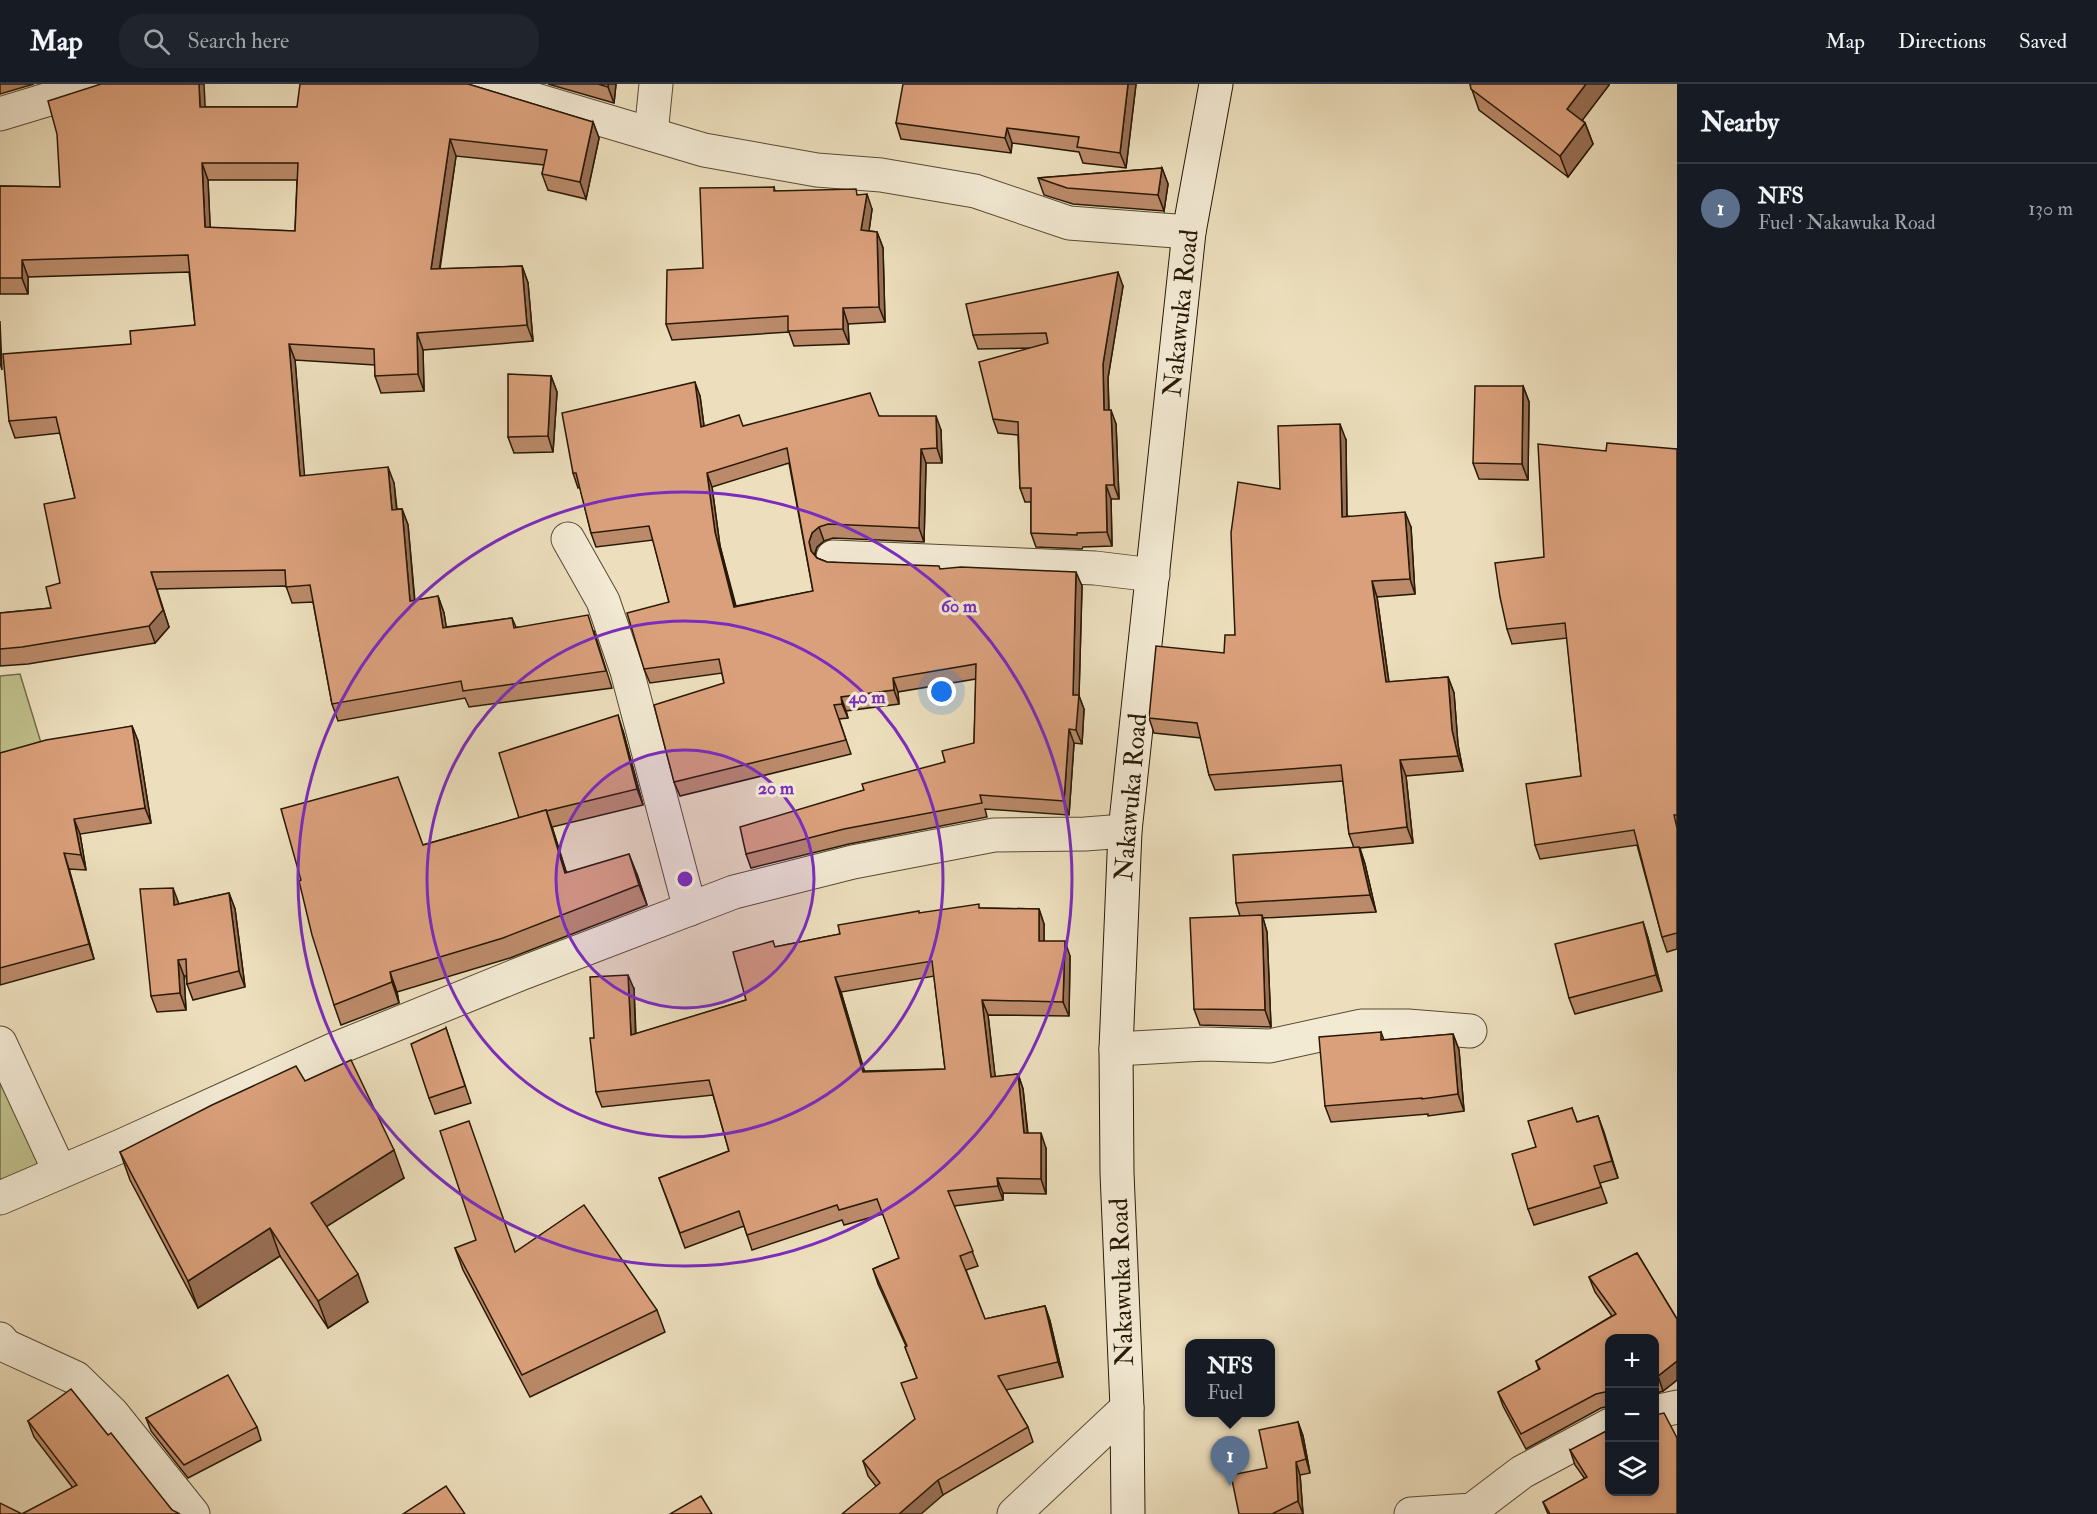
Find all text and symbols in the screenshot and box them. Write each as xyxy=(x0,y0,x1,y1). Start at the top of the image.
search box xyxy=(119,14,539,68)
text: Map xyxy=(30,24,83,59)
icon: search xyxy=(140,25,173,58)
text: Search here xyxy=(188,27,289,55)
text: Map xyxy=(1825,28,1865,55)
text: Directions xyxy=(1898,28,1986,55)
text: Saved xyxy=(2019,28,2067,55)
text: Nearby xyxy=(1701,107,1779,139)
text: NFS xyxy=(1758,182,1804,210)
text: 1 xyxy=(1717,196,1724,221)
text: 130 m xyxy=(2028,196,2073,221)
text: Fuel · Nakawuka Road xyxy=(1758,210,1936,235)
street label: Nakawuka Road xyxy=(1156,228,1206,398)
text: 60 m xyxy=(941,595,978,618)
your location xyxy=(927,677,956,706)
text: 40 m xyxy=(848,686,886,709)
street label: Nakawuka Road xyxy=(1108,712,1154,882)
text: 20 m xyxy=(758,777,795,800)
centre of rings xyxy=(675,869,695,889)
street label: Nakawuka Road xyxy=(1103,1197,1141,1367)
map controls xyxy=(1605,1334,1659,1496)
button: + xyxy=(1605,1334,1659,1388)
popup xyxy=(1185,1339,1275,1417)
text: NFS xyxy=(1207,1352,1253,1380)
text: Fuel xyxy=(1207,1380,1243,1405)
button: − xyxy=(1605,1388,1659,1442)
pin: 1 xyxy=(1210,1436,1250,1486)
button: layers xyxy=(1605,1442,1659,1496)

